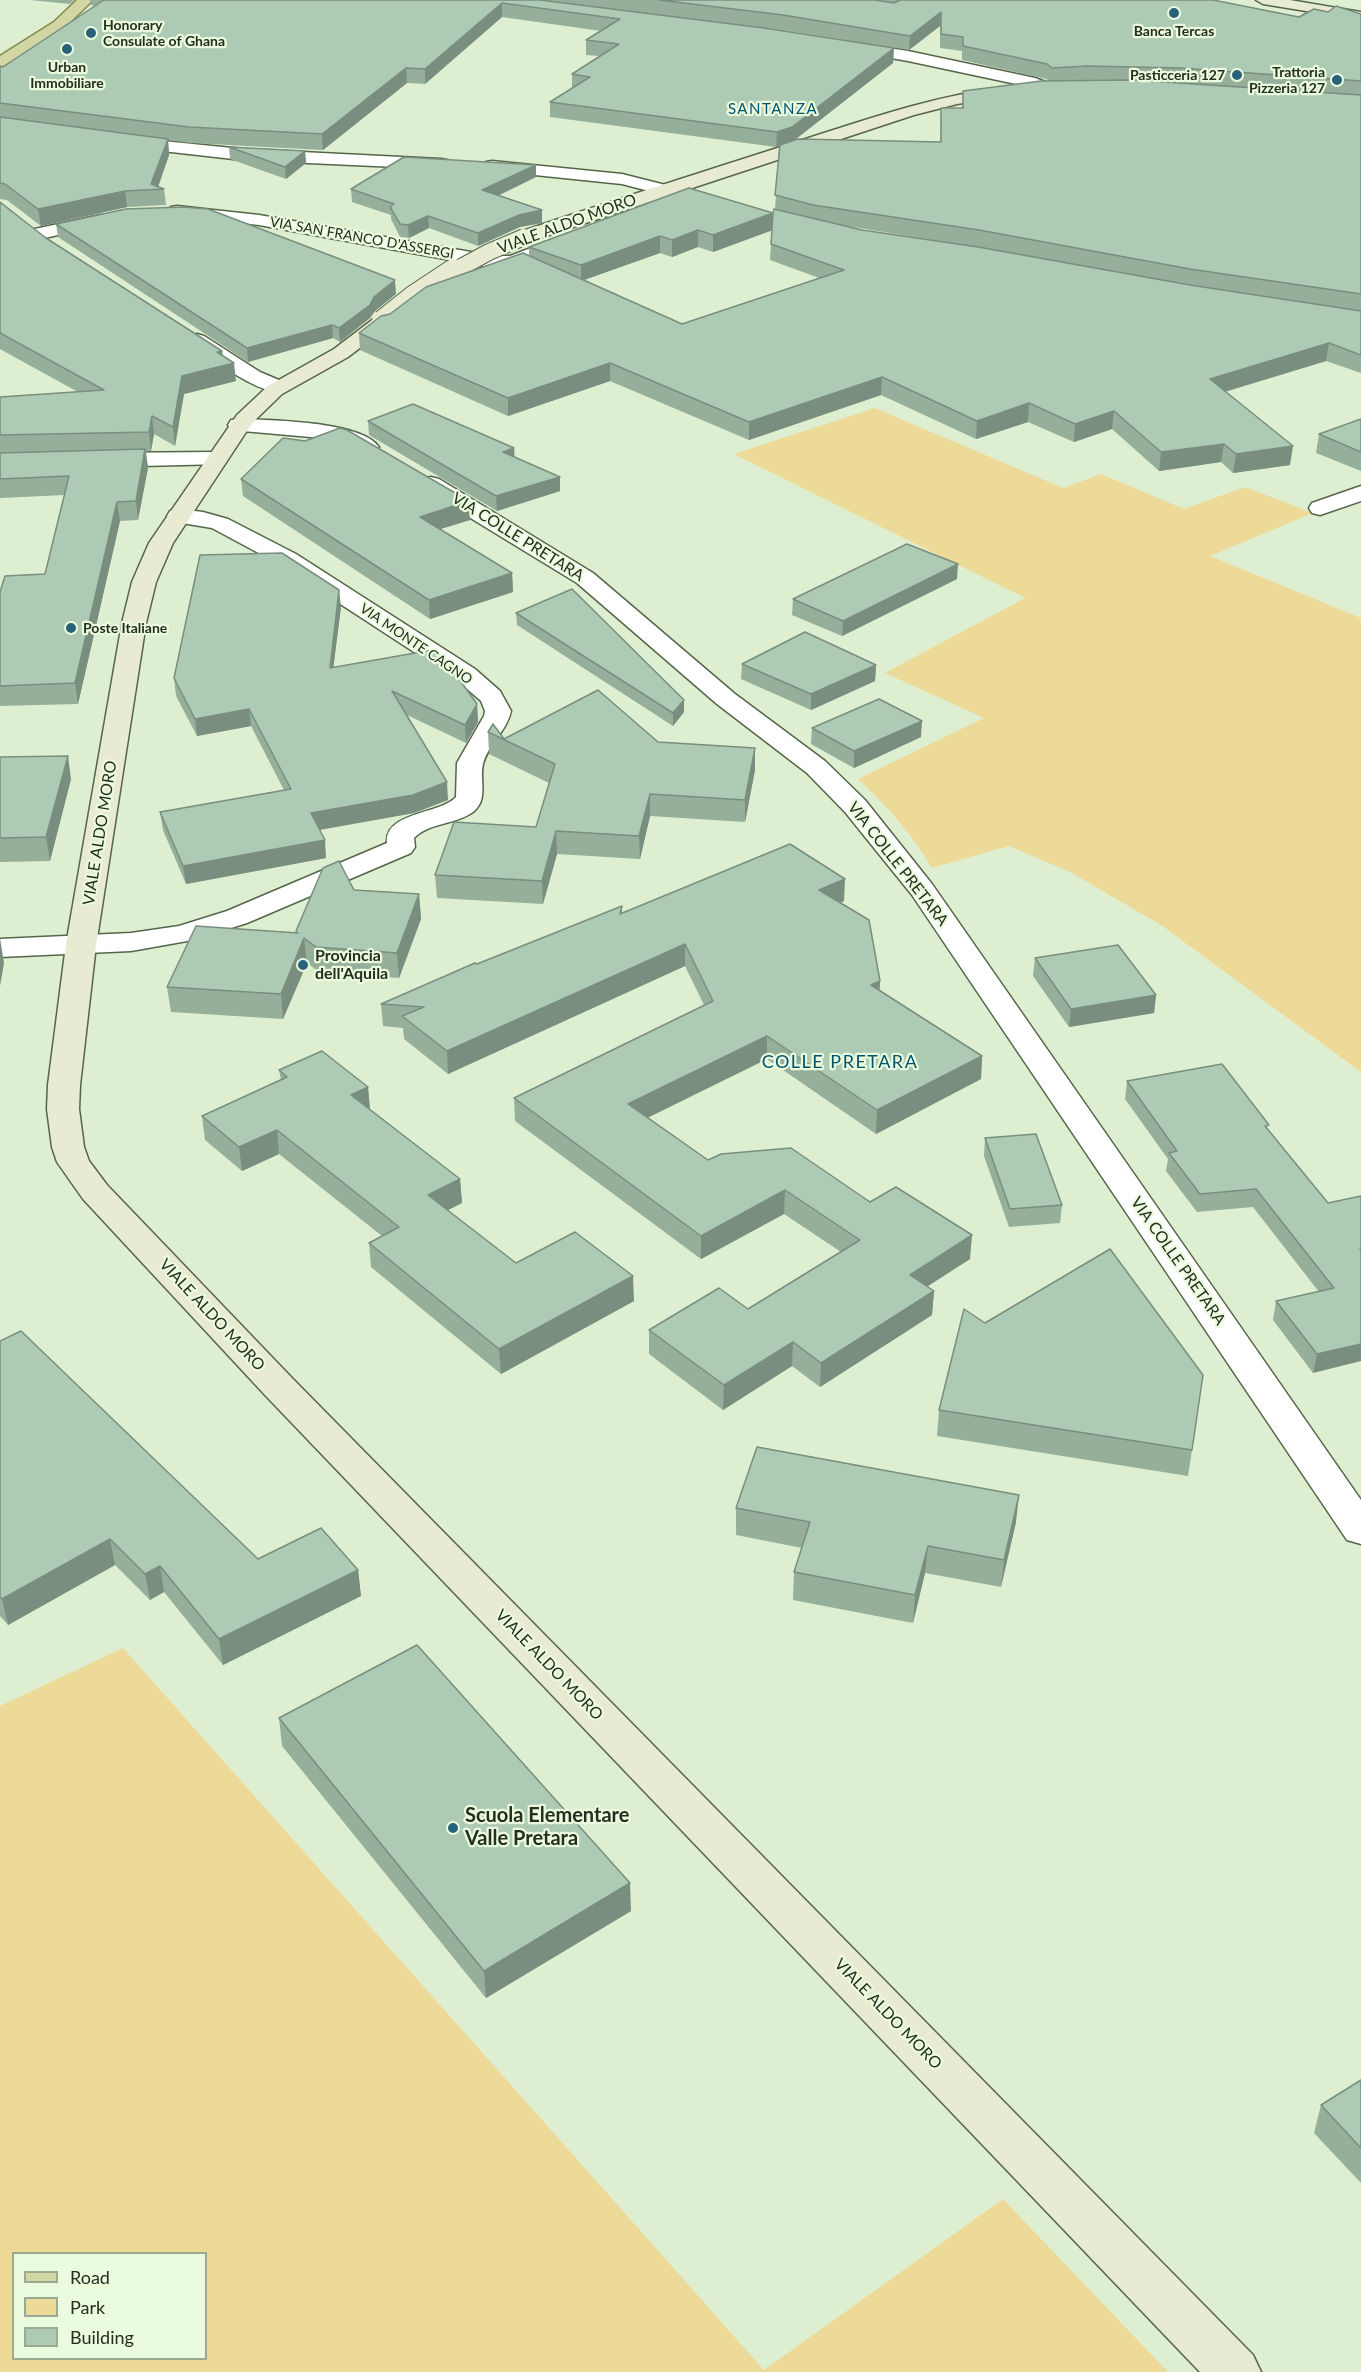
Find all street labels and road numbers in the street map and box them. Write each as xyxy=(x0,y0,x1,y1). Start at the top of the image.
street label: VIALE ALDO MORO xyxy=(495,190,639,258)
street label: VIA SAN FRANCO D'ASSERGI xyxy=(269,214,455,262)
street label: VIA COLLE PRETARA xyxy=(448,489,588,585)
street label: VIA MONTE CAGNO xyxy=(357,600,475,688)
street label: VIALE ALDO MORO xyxy=(79,759,121,907)
street label: VIA COLLE PRETARA xyxy=(844,798,952,930)
street label: VIA COLLE PRETARA xyxy=(1126,1193,1230,1329)
street label: VIALE ALDO MORO xyxy=(155,1255,269,1375)
street label: VIALE ALDO MORO xyxy=(491,1606,607,1724)
street label: VIALE ALDO MORO xyxy=(830,1955,946,2073)

